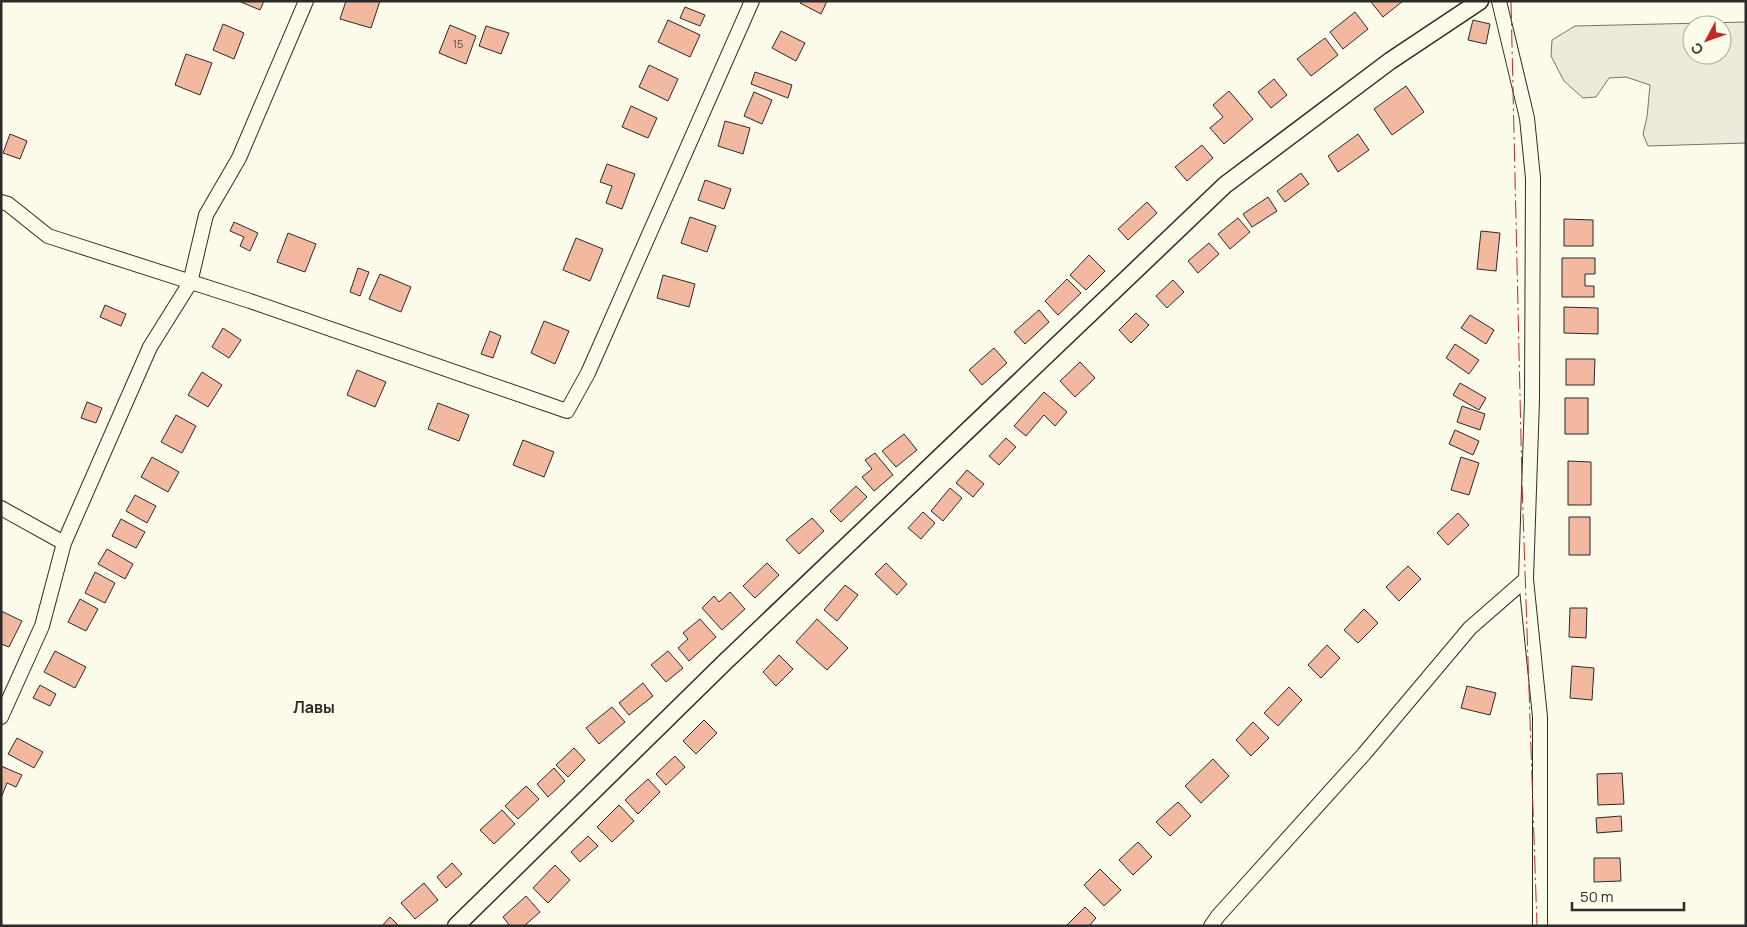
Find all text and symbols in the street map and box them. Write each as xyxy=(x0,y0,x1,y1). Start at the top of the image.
north arrow xyxy=(1682,15,1732,65)
house number: 15 xyxy=(453,36,463,51)
text: С xyxy=(1686,39,1707,59)
district label: Лавы xyxy=(293,696,335,718)
scale bar xyxy=(1572,880,1684,912)
text: 50 m xyxy=(1580,886,1614,907)

